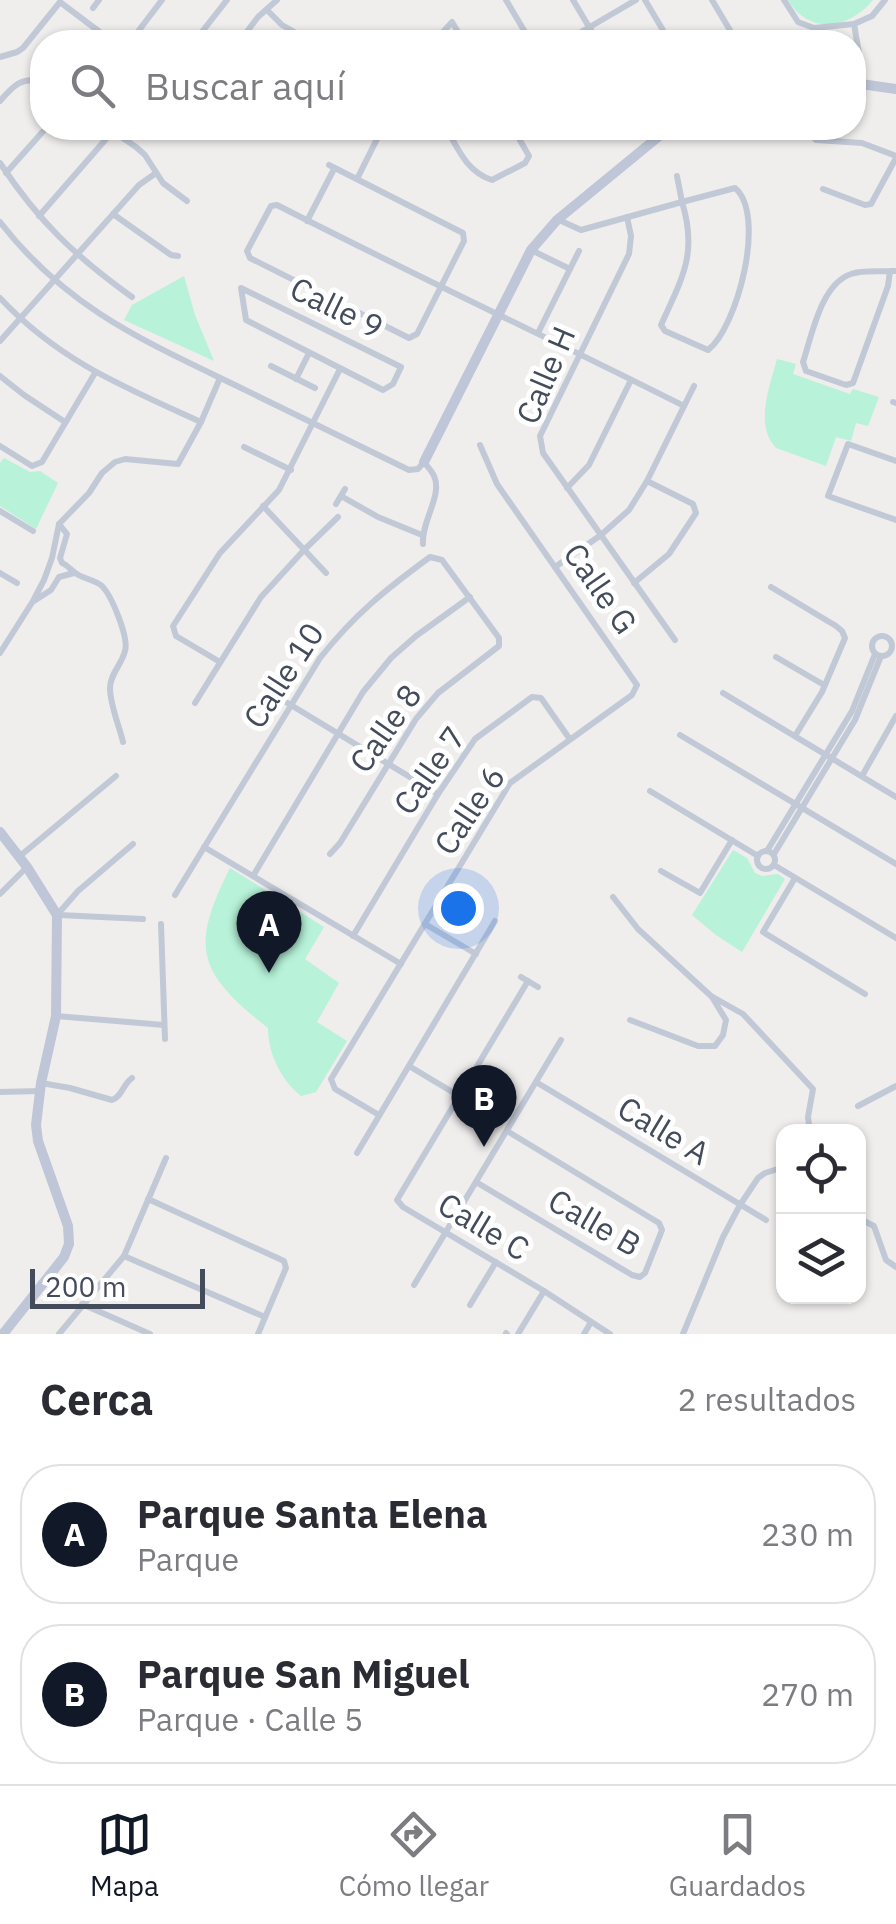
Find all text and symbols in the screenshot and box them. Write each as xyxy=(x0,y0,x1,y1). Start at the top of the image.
search box xyxy=(30,30,866,140)
icon: search xyxy=(65,58,120,113)
text: Buscar aquí xyxy=(145,61,346,110)
street label: Calle 9 xyxy=(284,267,390,347)
street label: Calle H xyxy=(506,320,584,430)
street label: Calle G xyxy=(555,534,647,642)
street label: Calle 10 xyxy=(233,614,333,736)
street label: Calle 8 xyxy=(340,676,430,780)
street label: Calle 7 xyxy=(384,718,474,822)
street label: Calle 6 xyxy=(424,757,514,863)
your location xyxy=(433,883,484,934)
pin: A xyxy=(236,890,302,973)
pin: B xyxy=(452,1064,516,1147)
street label: Calle A xyxy=(610,1086,718,1174)
map controls xyxy=(776,1124,866,1304)
button: locate xyxy=(776,1124,866,1214)
street label: Calle B xyxy=(541,1179,649,1265)
street label: Calle C xyxy=(431,1182,537,1270)
button: layers xyxy=(776,1214,866,1304)
scale bar xyxy=(30,1264,205,1308)
text: 200 m xyxy=(45,1268,126,1305)
text: Cerca xyxy=(40,1372,153,1427)
text: 2 resultados xyxy=(677,1378,856,1420)
text: Parque Santa Elena xyxy=(137,1489,488,1538)
text: A xyxy=(64,1513,85,1555)
text: 230 m xyxy=(761,1513,854,1555)
text: Parque xyxy=(137,1538,239,1580)
text: Parque San Miguel xyxy=(137,1649,470,1698)
text: B xyxy=(64,1673,85,1715)
text: 270 m xyxy=(761,1673,854,1715)
text: Parque · Calle 5 xyxy=(137,1698,363,1740)
tab: Mapa xyxy=(90,1807,159,1904)
tab: Cómo llegar xyxy=(339,1807,489,1904)
tab: Guardados xyxy=(669,1807,806,1904)

